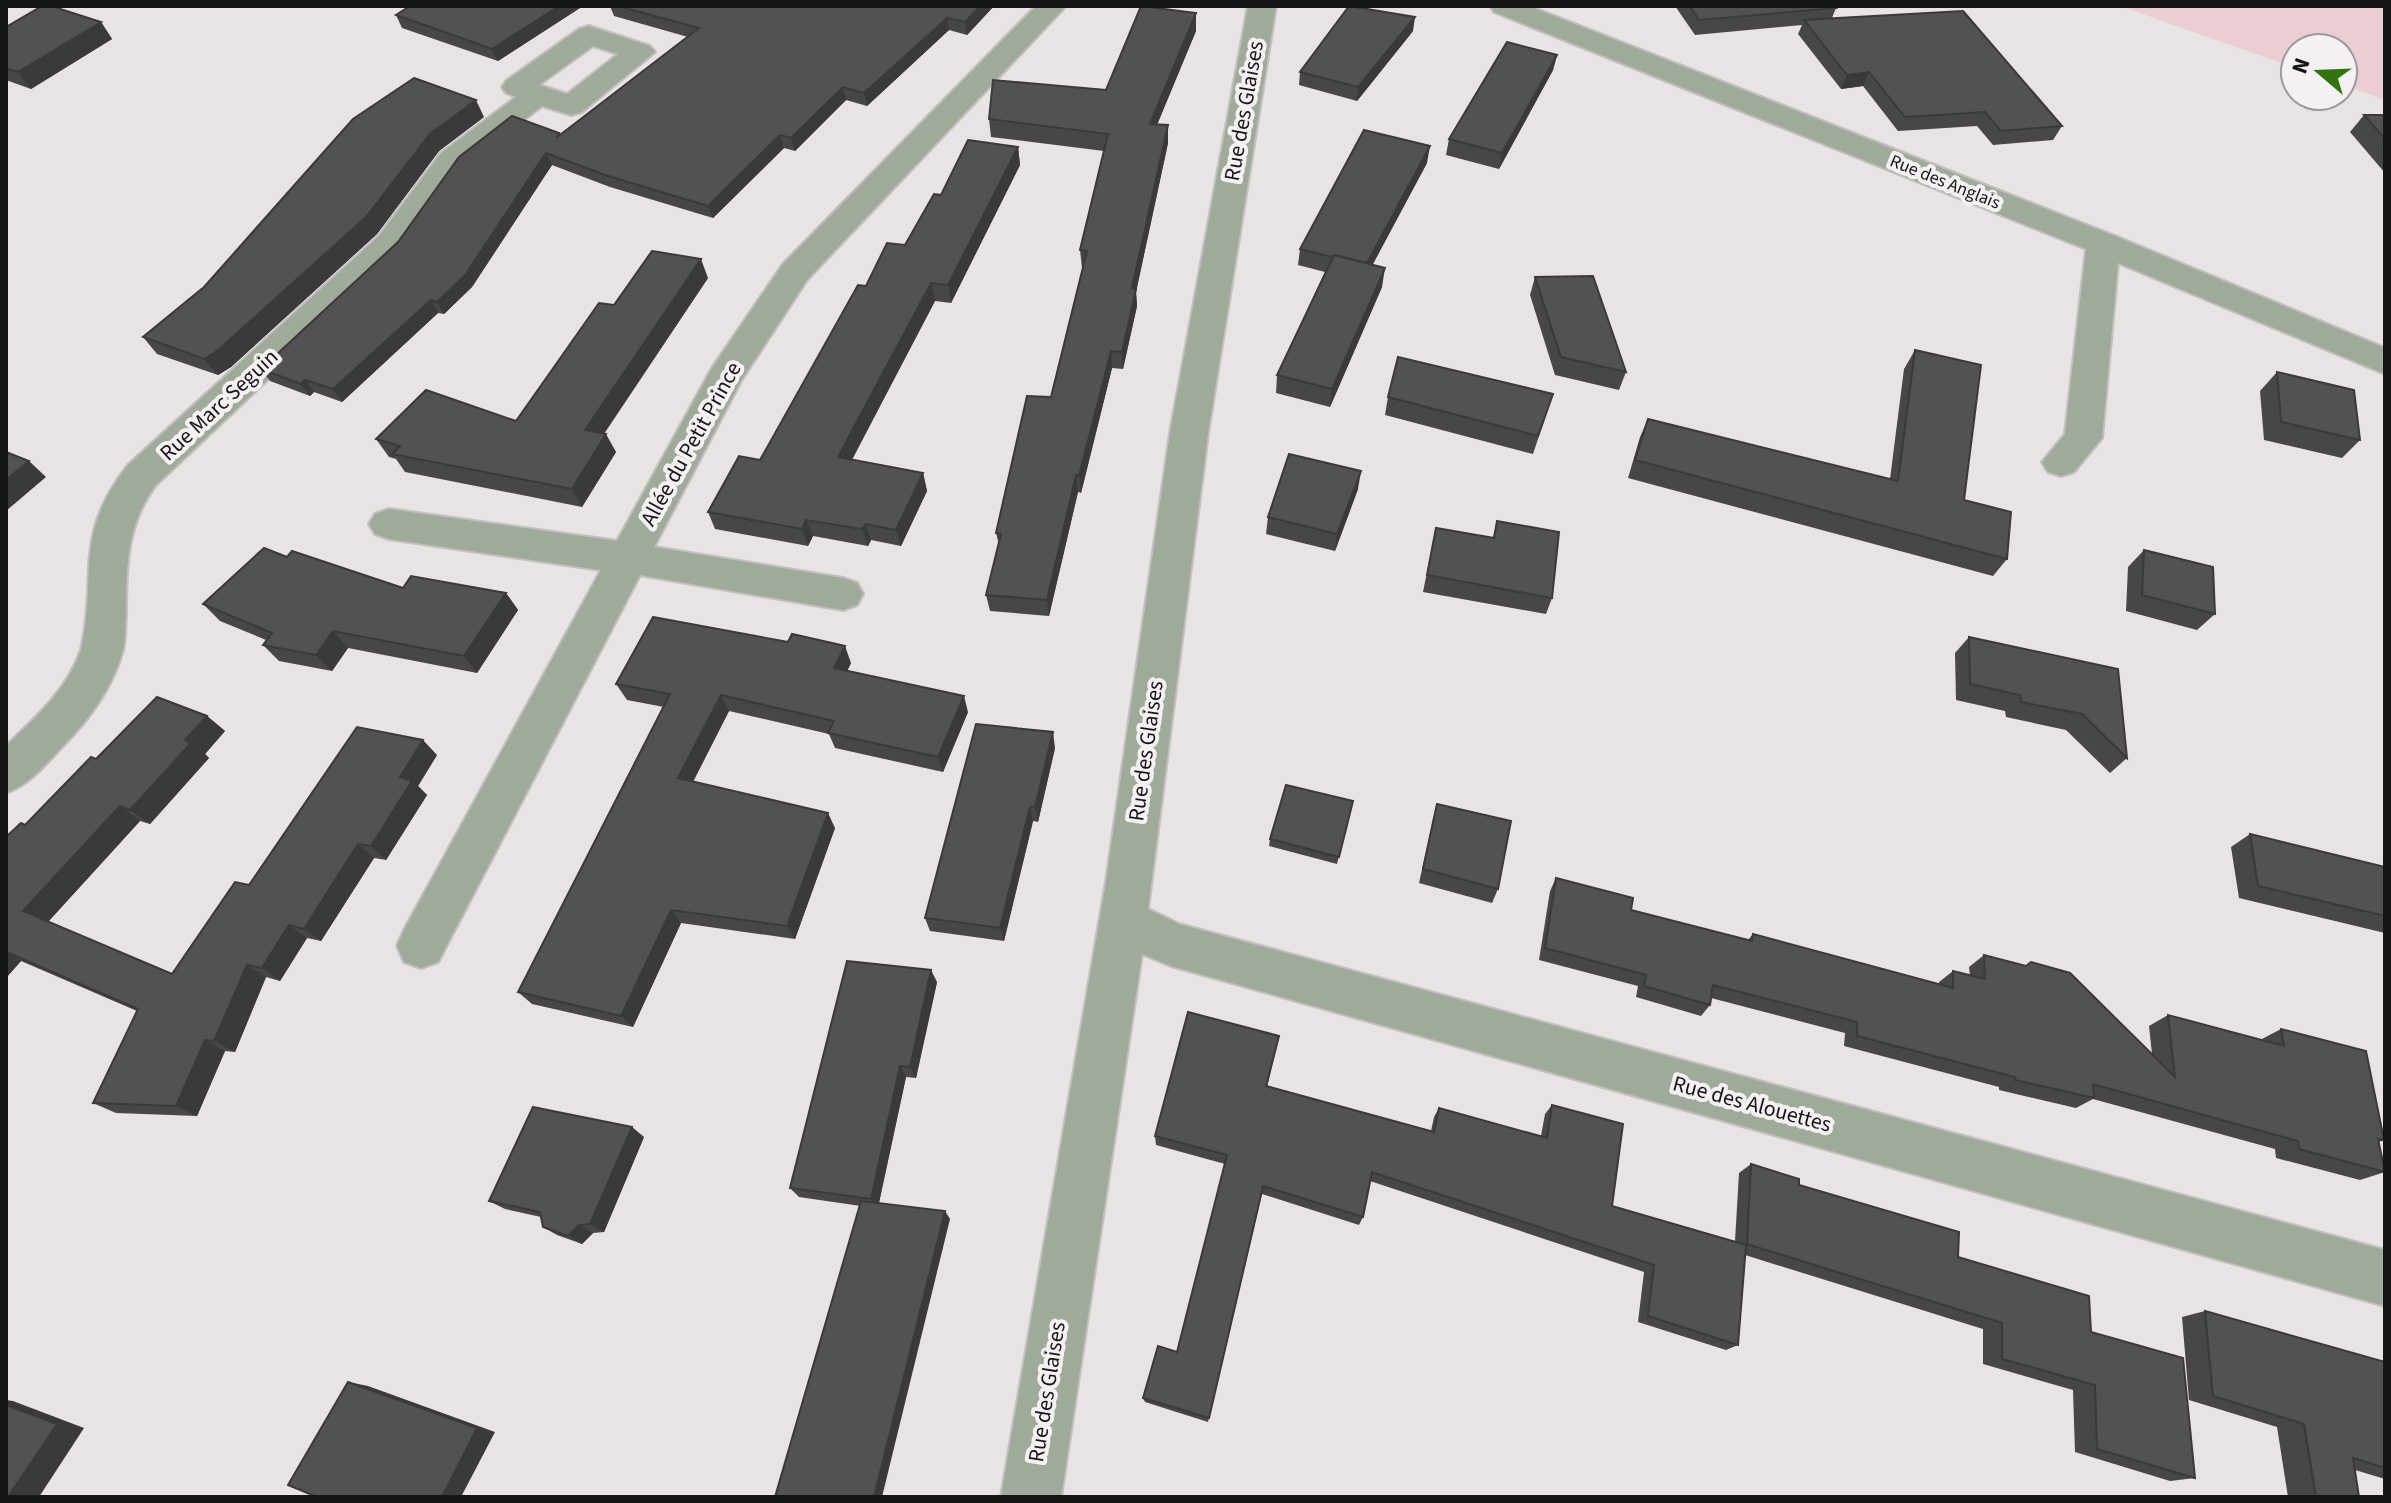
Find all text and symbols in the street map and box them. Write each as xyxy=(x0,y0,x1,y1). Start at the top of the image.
north arrow xyxy=(2279,32,2359,112)
street label: Rue des Glaises xyxy=(1216,39,1272,183)
text: N xyxy=(2284,54,2319,78)
street label: Rue des Anglais xyxy=(1886,149,2004,215)
street label: Rue Marc Seguin xyxy=(153,342,285,468)
street label: Allée du Petit Prince xyxy=(633,356,749,532)
street label: Rue des Glaises xyxy=(1120,679,1172,823)
street label: Rue des Alouettes xyxy=(1669,1067,1835,1141)
street label: Rue des Glaises xyxy=(1020,1320,1074,1464)

